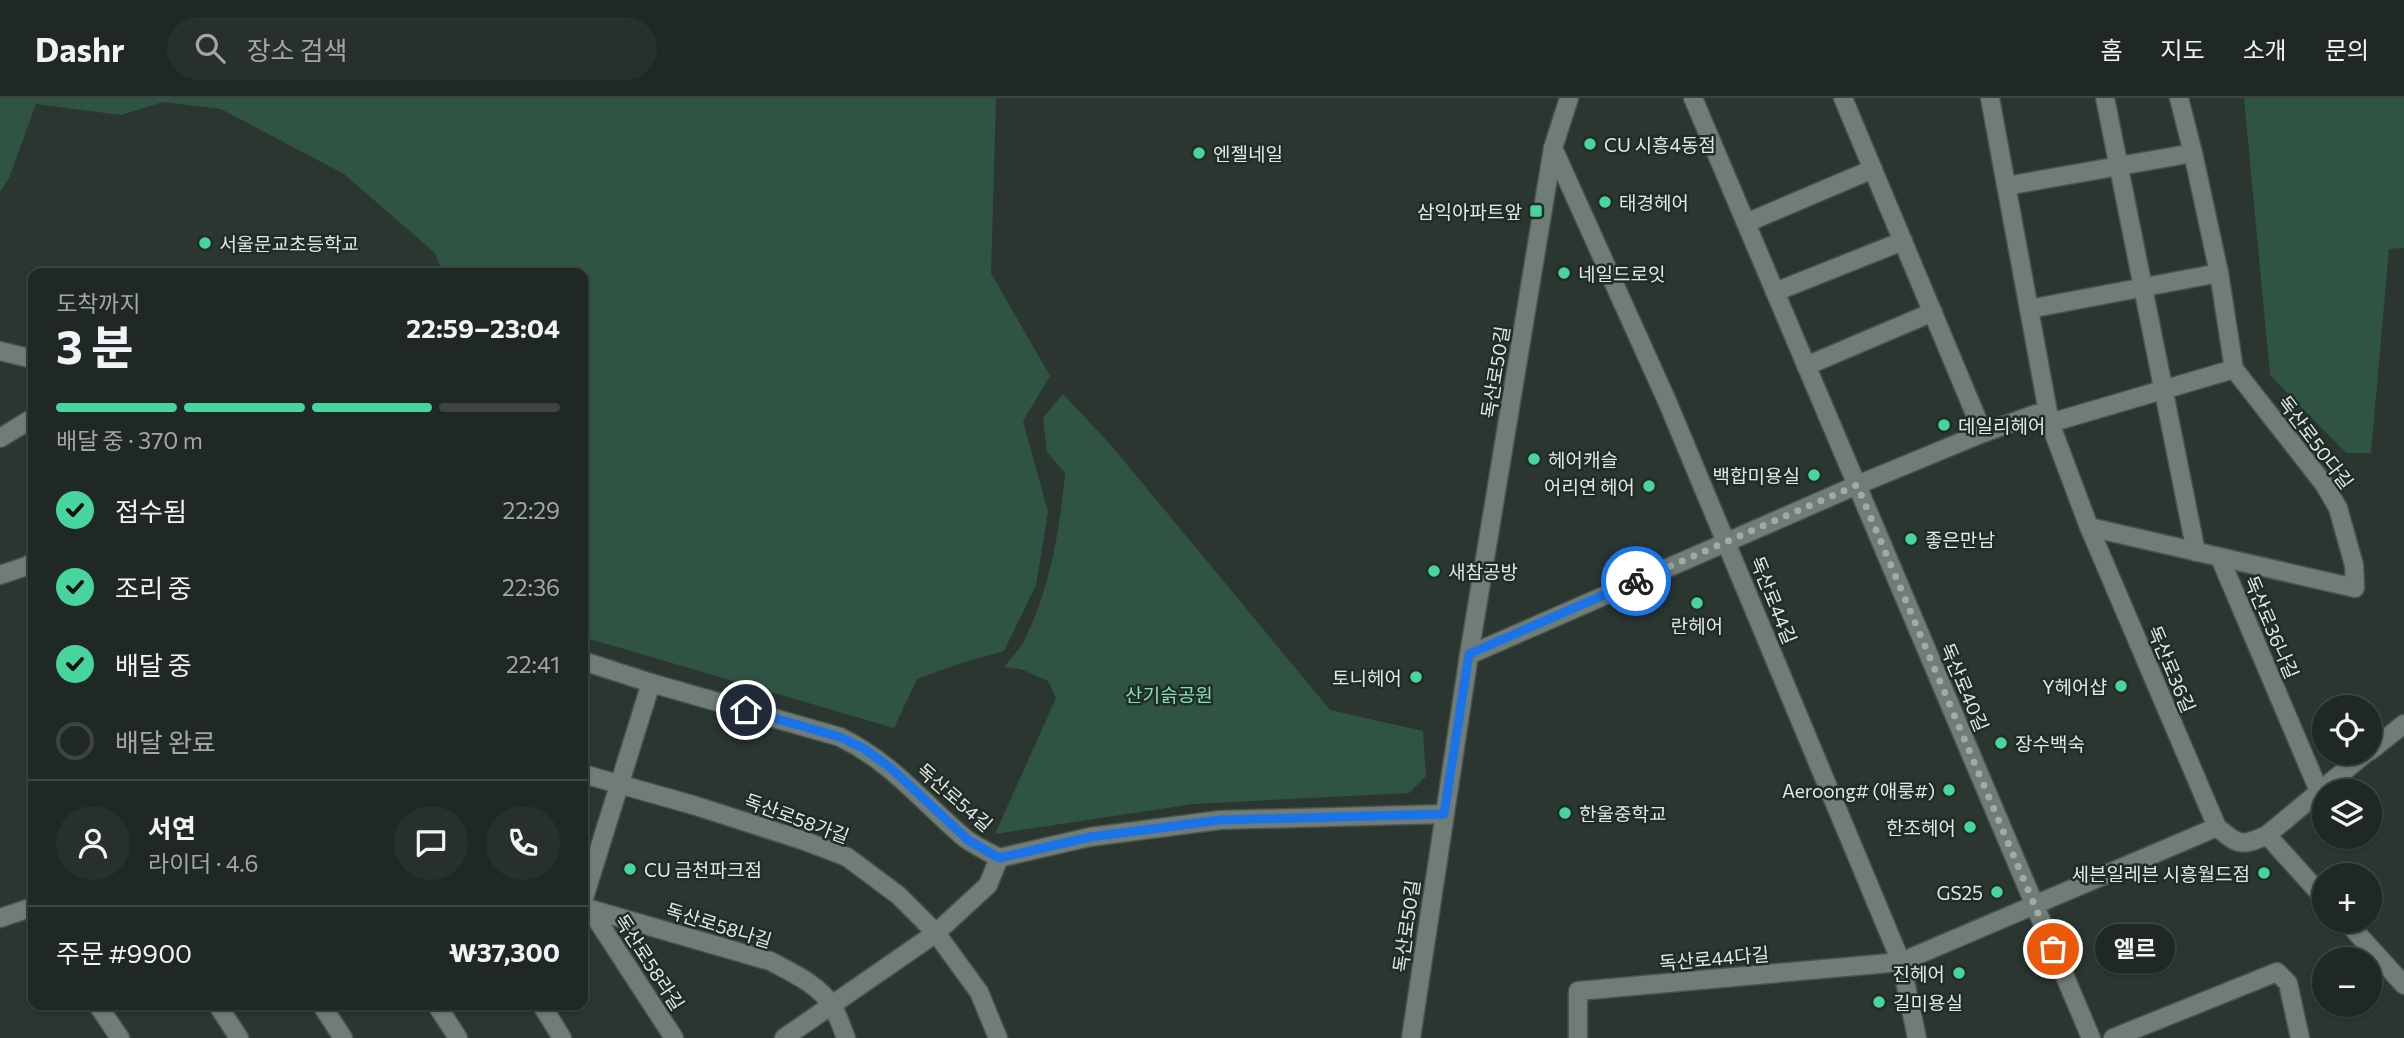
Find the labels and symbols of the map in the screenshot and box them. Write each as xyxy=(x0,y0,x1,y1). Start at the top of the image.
place label: CU 시흥4동점 xyxy=(1604,133,1716,156)
marker: CU 시흥4동점 xyxy=(1582,136,1598,152)
place label: 엔젤네일 xyxy=(1213,142,1283,165)
marker: 엔젤네일 xyxy=(1191,145,1207,161)
place label: 태경헤어 xyxy=(1619,191,1689,214)
marker: 태경헤어 xyxy=(1597,194,1613,210)
place label: 삼익아파트앞 xyxy=(1417,200,1523,223)
marker: 삼익아파트앞 xyxy=(1528,203,1544,219)
place label: 서울문교초등학교 xyxy=(219,232,359,255)
marker: 서울문교초등학교 xyxy=(197,235,213,251)
place label: 네일드로잇 xyxy=(1578,262,1665,285)
marker: 네일드로잇 xyxy=(1556,265,1572,281)
street label: 독산로50길 xyxy=(1476,324,1514,420)
street label: 독산로50다길 xyxy=(2273,391,2359,493)
place label: 데일리헤어 xyxy=(1958,414,2045,437)
marker: 데일리헤어 xyxy=(1936,417,1952,433)
place label: 헤어캐슬 xyxy=(1548,448,1618,471)
marker: 헤어캐슬 xyxy=(1526,451,1542,467)
place label: 백합미용실 xyxy=(1713,464,1800,487)
marker: 백합미용실 xyxy=(1806,467,1822,483)
place label: 어리연 헤어 xyxy=(1544,475,1635,498)
marker: 어리연 헤어 xyxy=(1641,478,1657,494)
place label: 좋은만남 xyxy=(1925,528,1995,551)
marker: 좋은만남 xyxy=(1903,531,1919,547)
courier xyxy=(1601,546,1671,616)
street label: 독산로44길 xyxy=(1746,553,1802,647)
place label: 새참공방 xyxy=(1448,560,1518,583)
marker: 새참공방 xyxy=(1426,563,1442,579)
street label: 독산로36나길 xyxy=(2240,572,2304,682)
marker: 란헤어 xyxy=(1689,595,1705,611)
place label: 란헤어 xyxy=(1671,614,1723,637)
street label: 독산로36길 xyxy=(2143,622,2201,716)
street label: 독산로40길 xyxy=(1936,639,1994,735)
place label: 토니헤어 xyxy=(1332,666,1402,689)
marker: 토니헤어 xyxy=(1408,669,1424,685)
place label: Y헤어샵 xyxy=(2042,675,2107,698)
marker: Y헤어샵 xyxy=(2113,678,2129,694)
pin xyxy=(716,680,776,740)
park label: 산기슭공원 xyxy=(1125,683,1213,706)
place label: 장수백숙 xyxy=(2015,732,2085,755)
marker: 장수백숙 xyxy=(1993,735,2009,751)
street label: 독산로54길 xyxy=(913,758,997,836)
place label: Aeroong# (애룽#) xyxy=(1782,779,1935,802)
marker: Aeroong# (애룽#) xyxy=(1941,782,1957,798)
street label: 독산로58가길 xyxy=(741,788,853,848)
place label: 한울중학교 xyxy=(1579,802,1666,825)
marker: 한울중학교 xyxy=(1557,805,1573,821)
place label: 한조헤어 xyxy=(1886,816,1956,839)
marker: 한조헤어 xyxy=(1962,819,1978,835)
place label: CU 금천파크점 xyxy=(644,858,762,881)
marker: CU 금천파크점 xyxy=(622,861,638,877)
place label: 세븐일레븐 시흥월드점 xyxy=(2072,862,2250,885)
marker: 세븐일레븐 시흥월드점 xyxy=(2256,865,2272,881)
street label: 독산로50길 xyxy=(1388,878,1424,974)
place label: GS25 xyxy=(1936,881,1983,904)
marker: GS25 xyxy=(1989,884,2005,900)
street label: 독산로58나길 xyxy=(663,898,775,952)
street label: 독산로58라길 xyxy=(610,910,690,1014)
pin xyxy=(2023,919,2083,979)
callout: 엘르 xyxy=(2095,924,2176,974)
street label: 독산로44다길 xyxy=(1658,942,1770,974)
place label: 진헤어 xyxy=(1893,962,1945,985)
marker: 진헤어 xyxy=(1951,965,1967,981)
place label: 길미용실 xyxy=(1893,991,1963,1014)
marker: 길미용실 xyxy=(1871,994,1887,1010)

